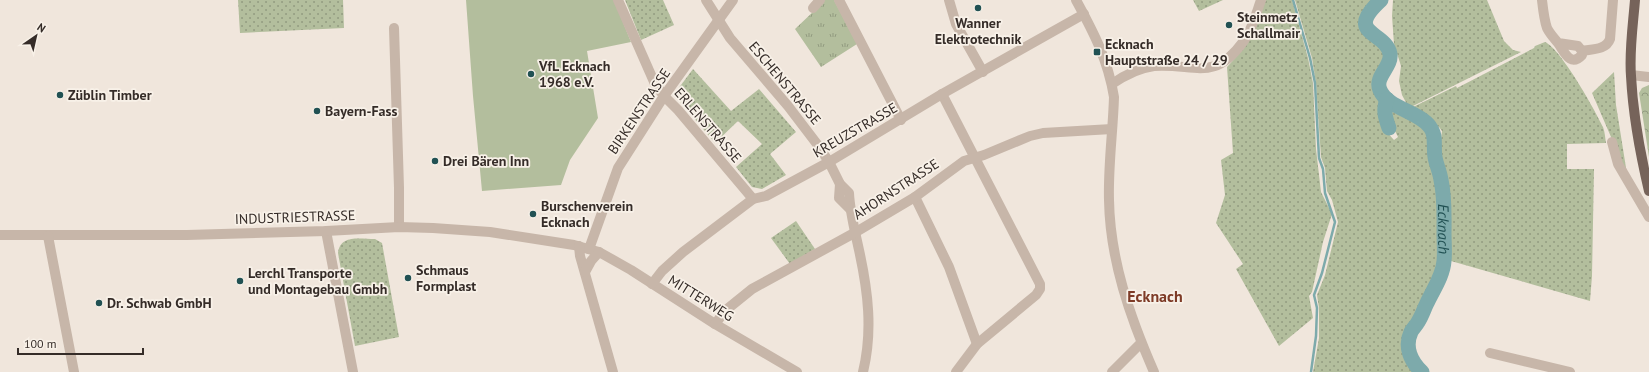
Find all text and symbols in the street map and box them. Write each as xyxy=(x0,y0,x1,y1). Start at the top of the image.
marker: Wanner Elektrotechnik xyxy=(973,3,983,13)
place label: Steinmetz Schallmair xyxy=(1237,8,1300,42)
place label: Wanner Elektrotechnik xyxy=(935,14,1021,48)
north arrow xyxy=(16,16,56,56)
text: N xyxy=(35,20,49,36)
marker: Steinmetz Schallmair xyxy=(1224,20,1234,30)
place label: Ecknach Hauptstraße 24 / 29 xyxy=(1105,35,1228,69)
street label: ESCHENSTRASSE xyxy=(745,38,825,128)
marker: Ecknach Hauptstraße 24 / 29 xyxy=(1092,47,1102,57)
place label: VfL Ecknach 1968 e.V. xyxy=(538,57,610,91)
street label: BIRKENSTRASSE xyxy=(604,65,674,157)
marker: VfL Ecknach 1968 e.V. xyxy=(526,69,536,79)
street label: ERLENSTRASSE xyxy=(670,84,746,166)
place label: Züblin Timber xyxy=(68,86,152,104)
marker: Züblin Timber xyxy=(55,90,65,100)
street label: KREUZSTRASSE xyxy=(809,98,901,162)
place label: Bayern-Fass xyxy=(325,102,397,120)
marker: Bayern-Fass xyxy=(312,106,322,116)
place label: Drei Bären Inn xyxy=(443,152,529,170)
street label: AHORNSTRASSE xyxy=(850,155,942,223)
marker: Drei Bären Inn xyxy=(430,156,440,166)
place label: Burschenverein Ecknach xyxy=(541,197,633,231)
water label: Ecknach xyxy=(1434,204,1454,254)
street label: INDUSTRIESTRASSE xyxy=(234,206,356,228)
marker: Burschenverein Ecknach xyxy=(528,209,538,219)
place label: Schmaus Formplast xyxy=(416,261,476,295)
place label: Lerchl Transporte und Montagebau Gmbh xyxy=(248,264,387,298)
street label: MITTERWEG xyxy=(665,271,737,325)
marker: Schmaus Formplast xyxy=(403,273,413,283)
marker: Lerchl Transporte und Montagebau Gmbh xyxy=(235,276,245,286)
district label: Ecknach xyxy=(1127,286,1183,306)
place label: Dr. Schwab GmbH xyxy=(107,294,212,312)
marker: Dr. Schwab GmbH xyxy=(94,298,104,308)
scale bar xyxy=(18,330,143,356)
text: 100 m xyxy=(24,336,57,351)

